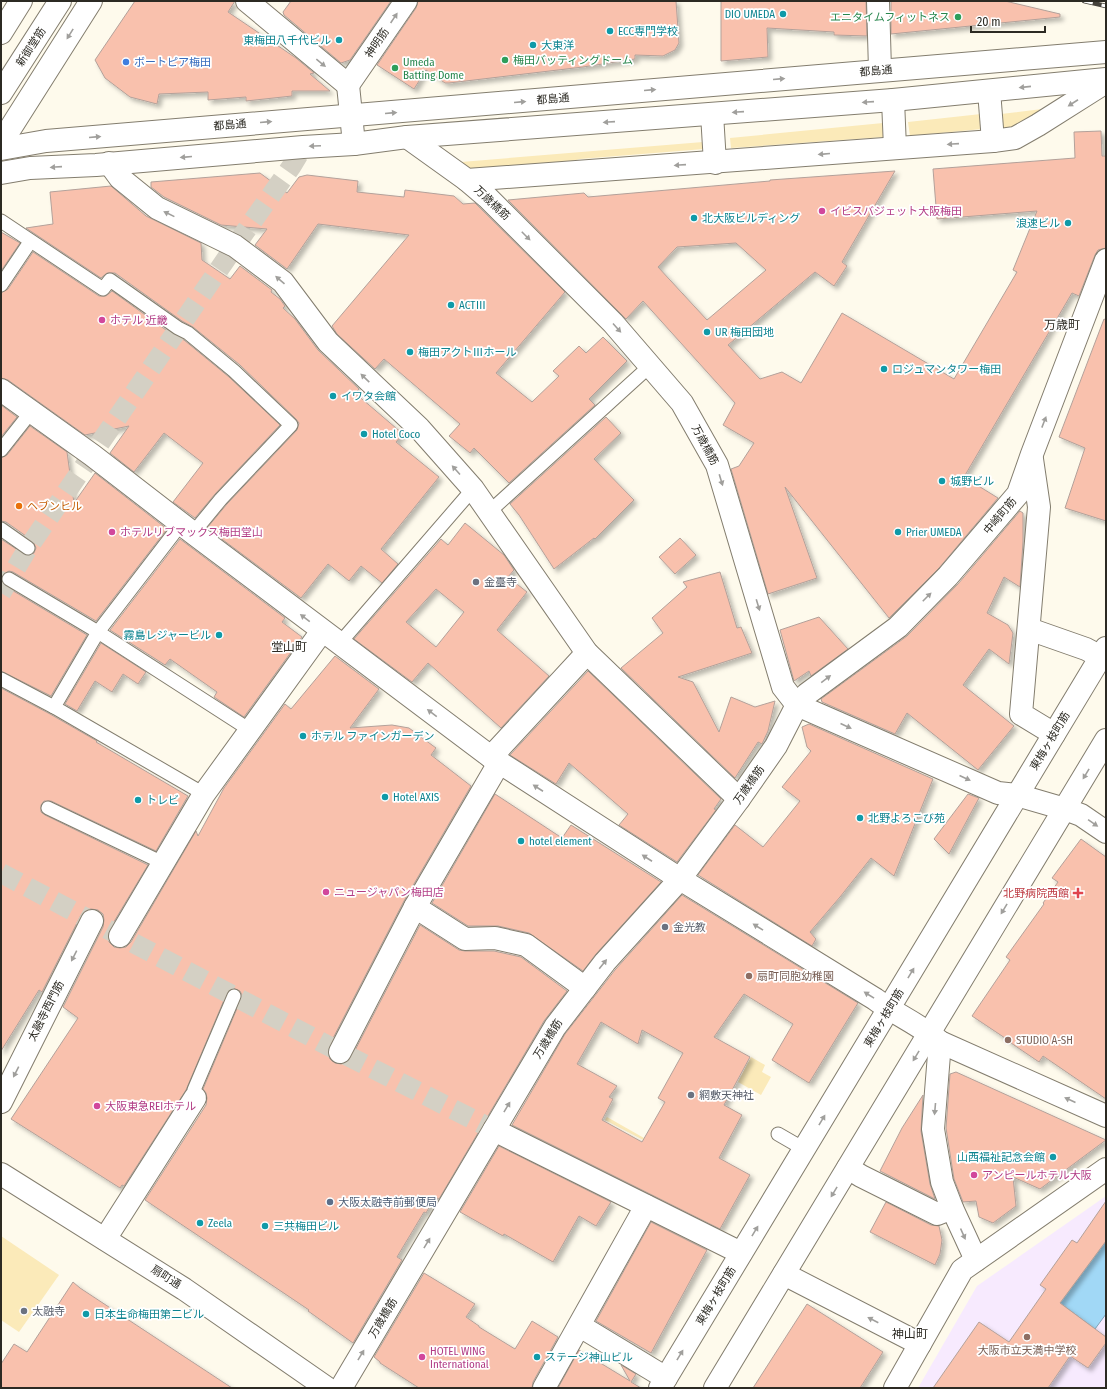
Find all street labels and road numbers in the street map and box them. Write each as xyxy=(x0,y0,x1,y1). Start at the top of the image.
street label: 新御堂筋 xyxy=(14,25,48,69)
street label: 神明筋 xyxy=(362,26,392,60)
street label: 都島通 xyxy=(859,63,893,79)
street label: 都島通 xyxy=(536,91,570,107)
street label: 都島通 xyxy=(213,117,247,133)
street label: 万歳橋筋 xyxy=(471,183,513,223)
street label: 万歳橋筋 xyxy=(689,423,721,467)
street label: 中崎町筋 xyxy=(981,495,1019,537)
street label: 東梅ヶ枝町筋 xyxy=(1027,709,1073,773)
street label: 万歳橋筋 xyxy=(731,763,767,807)
street label: 太融寺西門筋 xyxy=(25,979,67,1043)
street label: 東梅ヶ枝町筋 xyxy=(861,986,907,1050)
street label: 万歳橋筋 xyxy=(531,1017,565,1061)
street label: 扇町通 xyxy=(149,1263,183,1291)
street label: 東梅ヶ枝町筋 xyxy=(693,1264,739,1328)
street label: 万歳橋筋 xyxy=(366,1296,400,1340)

